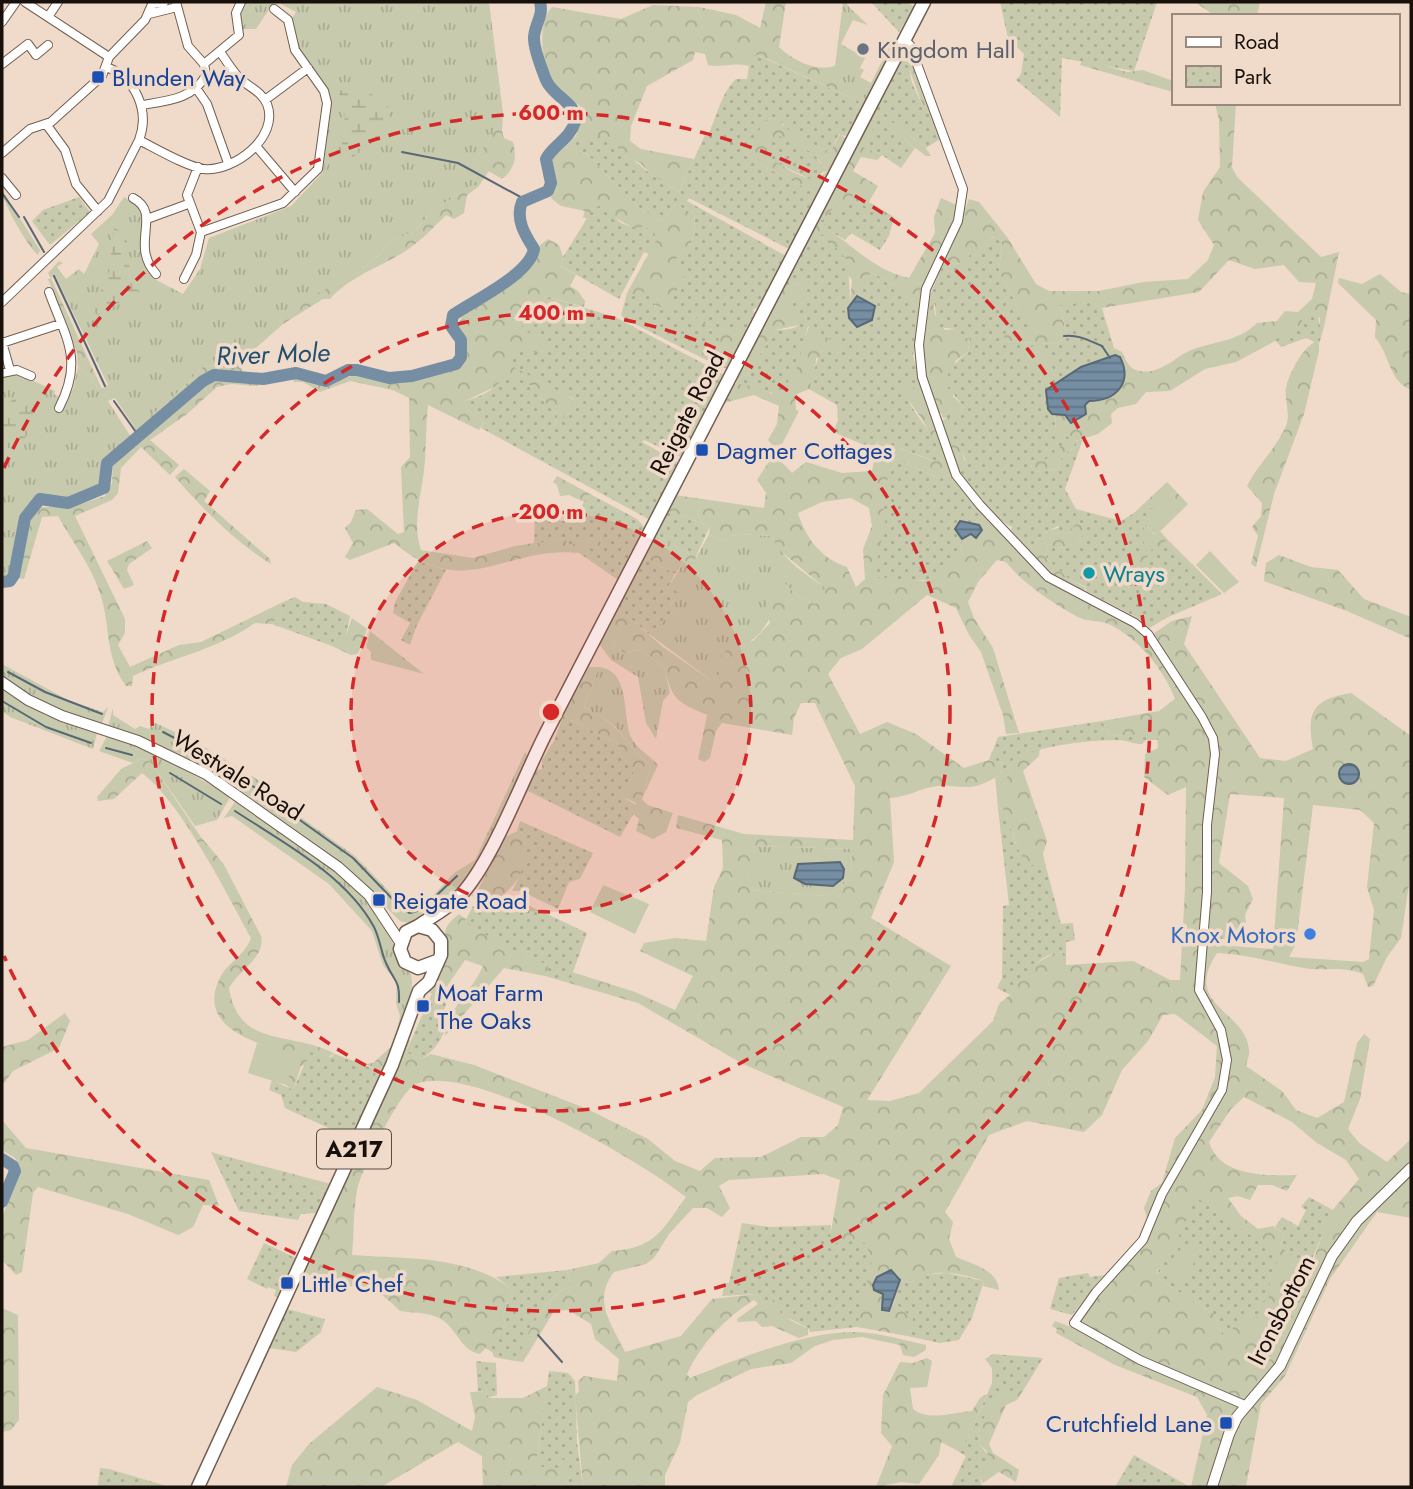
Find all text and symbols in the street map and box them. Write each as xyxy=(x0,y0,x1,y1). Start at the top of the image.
legend xyxy=(1172,14,1399,105)
text: Road xyxy=(1234,27,1279,57)
place label: Kingdom Hall xyxy=(877,32,1016,67)
marker: Kingdom Hall xyxy=(855,41,871,57)
place label: Blunden Way xyxy=(112,60,246,95)
text: Park xyxy=(1234,62,1272,92)
marker: Blunden Way xyxy=(90,69,106,85)
text: 600 m xyxy=(518,98,584,128)
text: 400 m xyxy=(518,298,584,328)
water label: River Mole xyxy=(215,333,331,375)
street label: Reigate Road xyxy=(641,345,733,481)
place label: Dagmer Cottages xyxy=(716,433,892,468)
marker: Dagmer Cottages xyxy=(694,442,710,458)
text: 200 m xyxy=(518,497,584,527)
place label: Wrays xyxy=(1103,556,1165,591)
marker: Wrays xyxy=(1081,565,1097,581)
centre of rings xyxy=(539,700,563,724)
street label: Westvale Road xyxy=(166,721,310,829)
place label: Reigate Road xyxy=(393,883,527,918)
marker: Reigate Road xyxy=(371,892,387,908)
place label: Knox Motors xyxy=(1171,917,1296,952)
marker: Knox Motors xyxy=(1302,926,1318,942)
place label: Moat Farm The Oaks xyxy=(437,975,544,1038)
marker: Moat Farm The Oaks xyxy=(415,998,431,1014)
road number: A217 xyxy=(317,1130,391,1168)
street label: Ironsbottom xyxy=(1238,1249,1324,1371)
place label: Little Chef xyxy=(301,1266,404,1301)
marker: Little Chef xyxy=(279,1275,295,1291)
place label: Crutchfield Lane xyxy=(1046,1406,1212,1441)
marker: Crutchfield Lane xyxy=(1218,1415,1234,1431)

